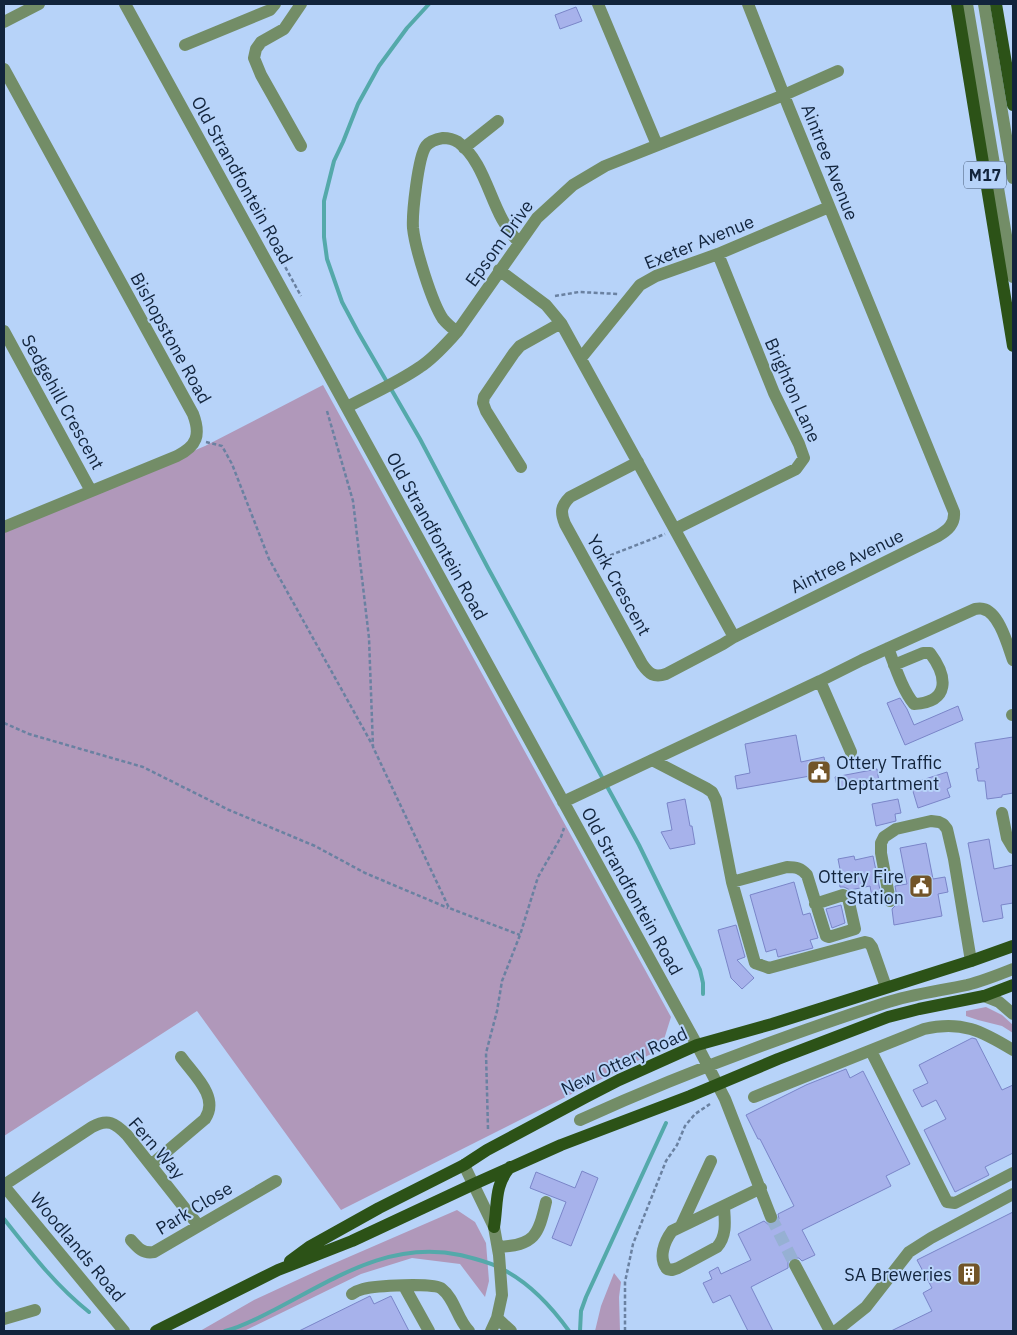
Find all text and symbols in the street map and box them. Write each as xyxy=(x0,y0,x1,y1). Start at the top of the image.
street label: Old Strandfontein Road xyxy=(186,92,298,268)
street label: Aintree Avenue xyxy=(796,101,864,224)
road number: M17 xyxy=(964,162,1006,188)
street label: Epsom Drive xyxy=(460,195,538,291)
street label: Exeter Avenue xyxy=(641,209,757,274)
street label: Bishopstone Road xyxy=(125,268,217,408)
street label: Sedgehill Crescent xyxy=(16,331,110,473)
street label: Brighton Lane xyxy=(760,334,826,446)
street label: Old Strandfontein Road xyxy=(381,448,493,624)
street label: Aintree Avenue xyxy=(787,524,908,598)
street label: York Crescent xyxy=(582,530,656,640)
place label: Ottery Traffic Deptartment xyxy=(836,751,942,795)
public building icon: Ottery Traffic Deptartment xyxy=(806,759,832,785)
street label: Old Strandfontein Road xyxy=(576,803,688,979)
place label: Ottery Fire Station xyxy=(818,865,904,909)
public building icon: Ottery Fire Station xyxy=(908,873,934,899)
street label: New Ottery Road xyxy=(557,1022,691,1100)
street label: Fern Way xyxy=(124,1112,190,1184)
street label: Park Close xyxy=(151,1176,237,1240)
street label: Woodlands Road xyxy=(26,1188,130,1306)
building icon: SA Breweries xyxy=(956,1261,982,1287)
place label: SA Breweries xyxy=(844,1263,952,1286)

